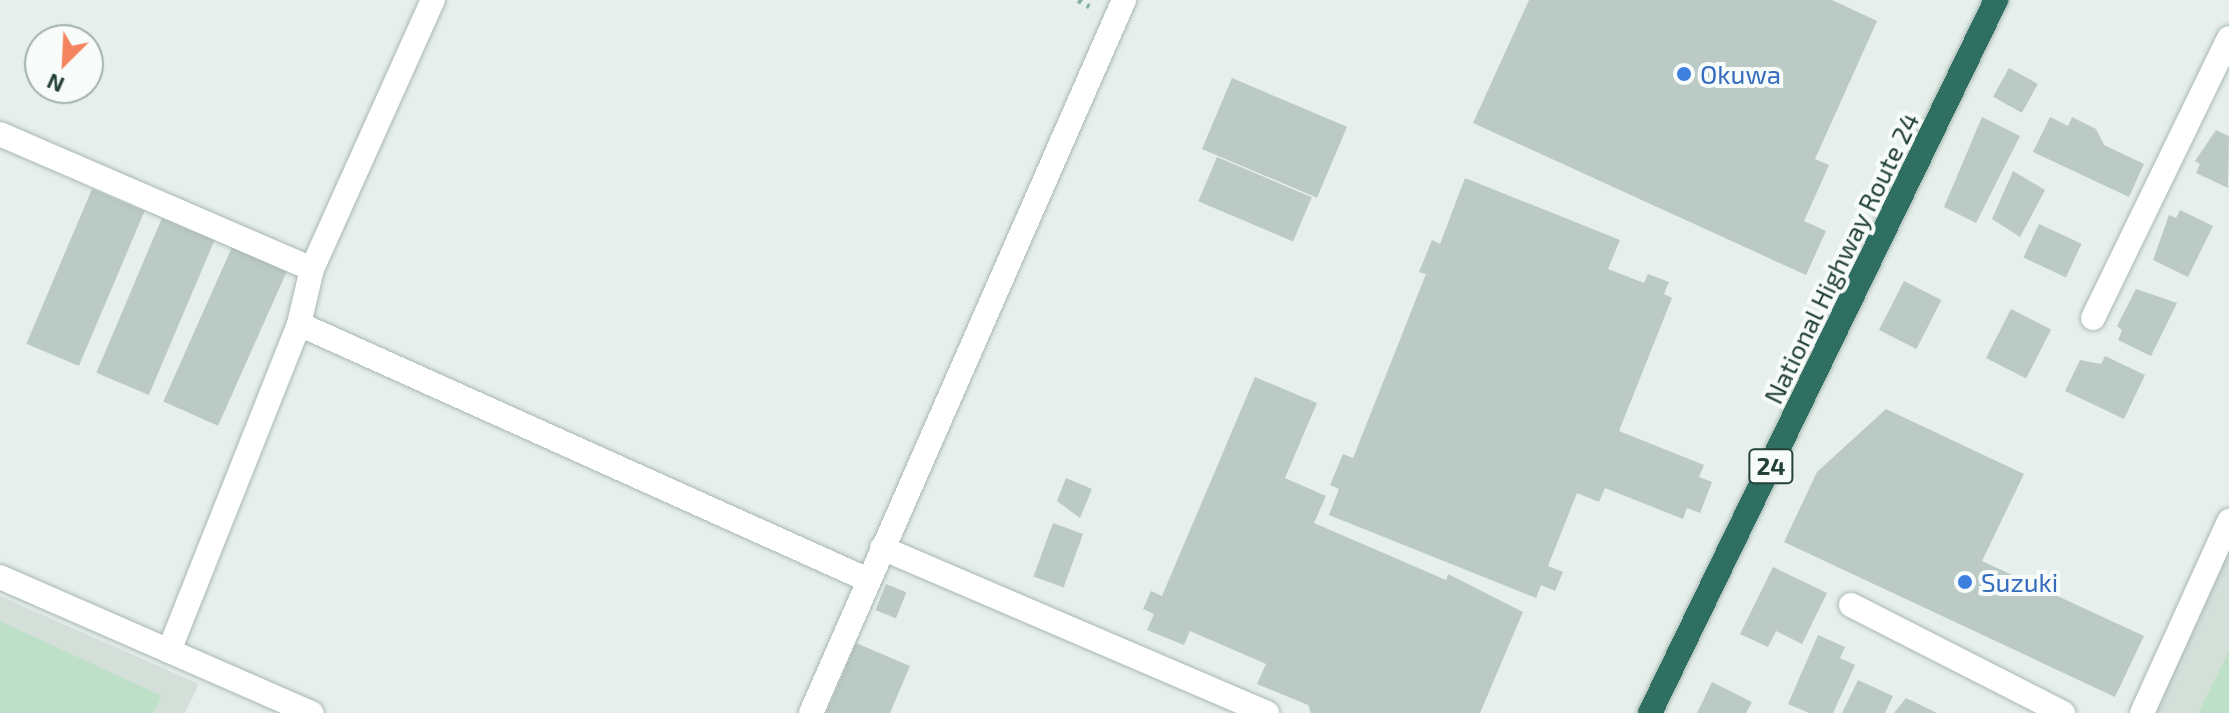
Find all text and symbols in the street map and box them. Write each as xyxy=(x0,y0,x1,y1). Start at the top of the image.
north arrow xyxy=(24,24,104,104)
place label: Okuwa xyxy=(1700,58,1781,90)
marker: Okuwa xyxy=(1675,65,1693,83)
text: N xyxy=(43,69,68,99)
street label: National Highway Route 24 xyxy=(1757,107,1925,409)
road number: 24 xyxy=(1747,446,1795,486)
place label: Suzuki xyxy=(1981,566,2058,598)
marker: Suzuki xyxy=(1956,573,1974,591)

